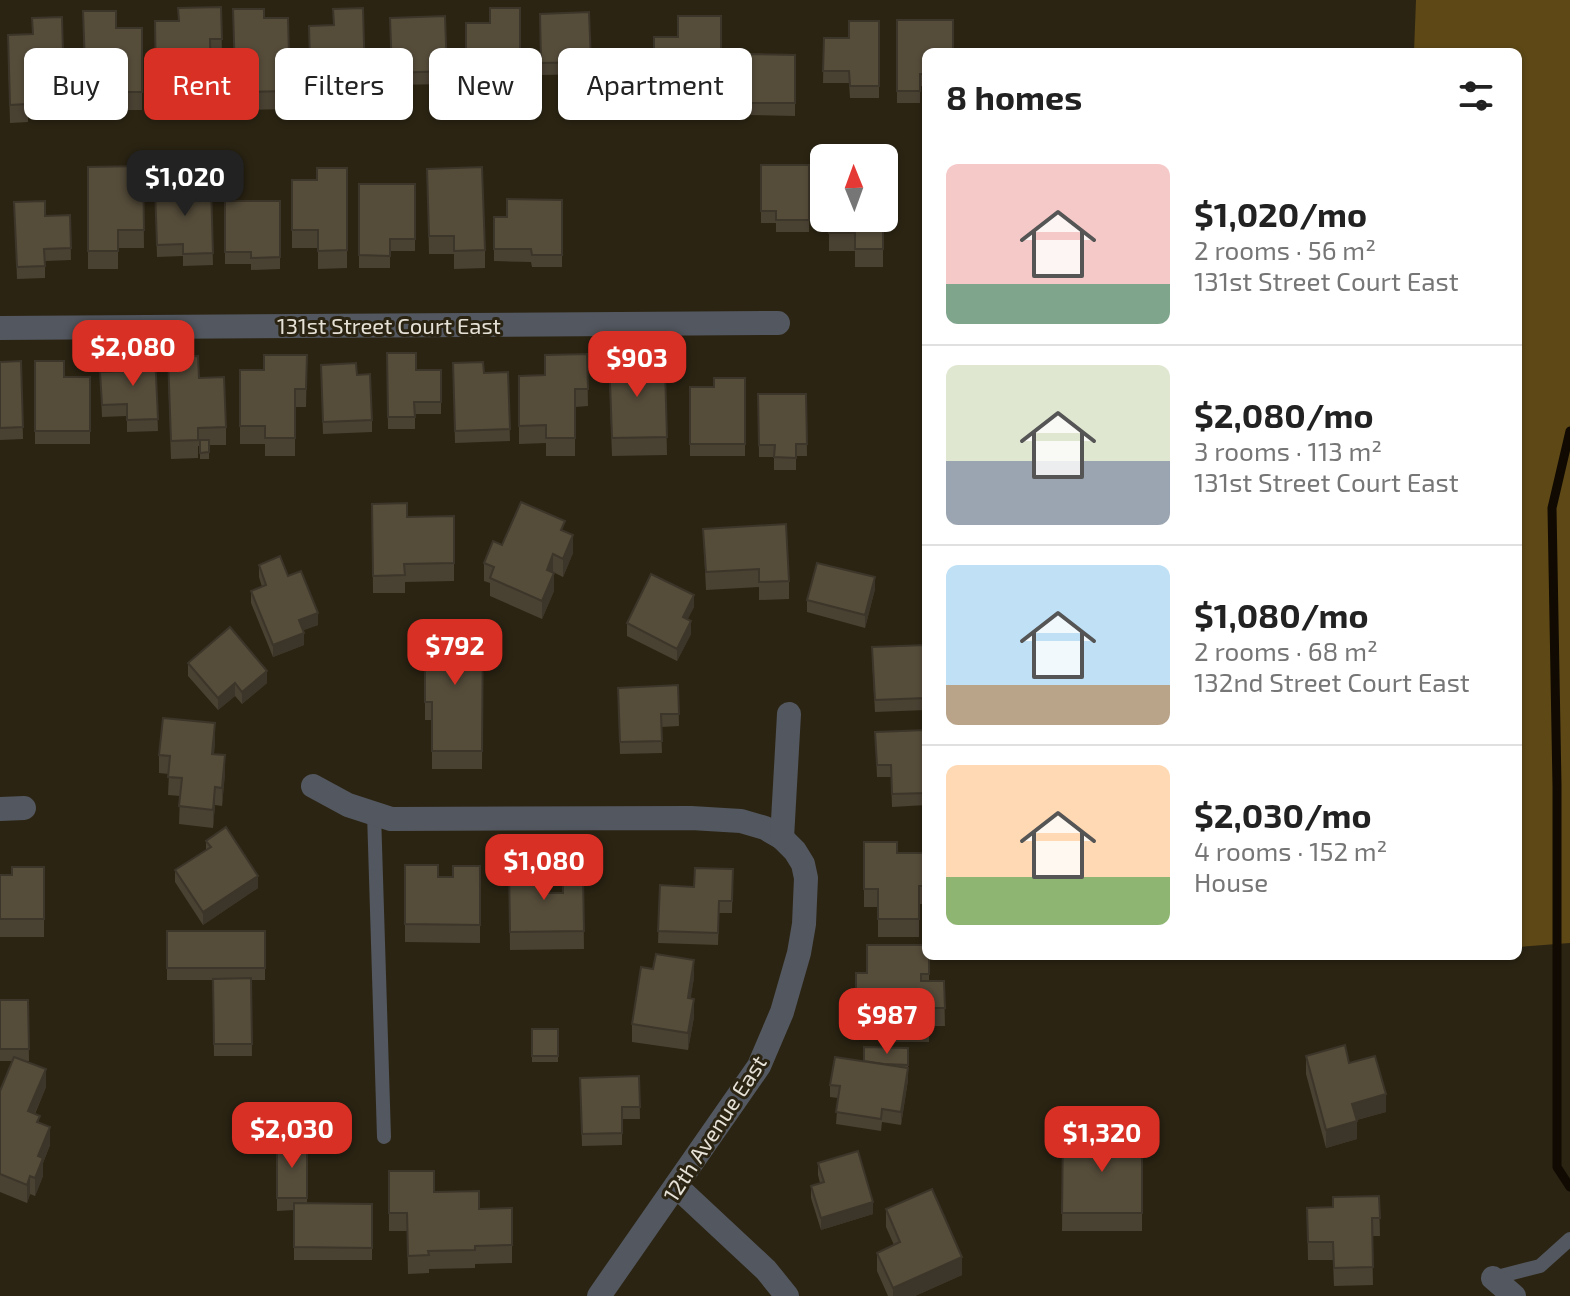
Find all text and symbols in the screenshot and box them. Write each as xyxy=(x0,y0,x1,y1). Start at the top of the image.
chip: Buy xyxy=(24,48,128,120)
chip: Rent xyxy=(144,48,259,120)
chip: Filters xyxy=(275,48,413,120)
chip: New xyxy=(429,48,542,120)
chip: Apartment xyxy=(558,48,752,120)
icon: filters xyxy=(1454,74,1498,118)
text: 8 homes xyxy=(946,76,1082,117)
north arrow xyxy=(810,144,898,232)
map controls xyxy=(810,144,898,232)
pin: $1,020 xyxy=(120,150,250,218)
text: $1,020 xyxy=(145,160,225,191)
text: $1,020/mo xyxy=(1194,193,1367,234)
icon: home xyxy=(1010,196,1106,292)
text: 2 rooms · 56 m² xyxy=(1194,234,1376,265)
text: 131st Street Court East xyxy=(1194,265,1459,296)
street label: 131st Street Court East xyxy=(277,312,501,338)
pin: $2,080 xyxy=(68,320,198,388)
text: $2,080 xyxy=(90,330,176,361)
pin: $903 xyxy=(590,331,684,399)
text: $903 xyxy=(606,341,668,372)
text: $2,080/mo xyxy=(1194,394,1374,435)
icon: home xyxy=(1010,397,1106,493)
text: 3 rooms · 113 m² xyxy=(1194,435,1382,466)
text: 131st Street Court East xyxy=(1194,466,1459,497)
text: $1,080/mo xyxy=(1194,594,1368,635)
icon: home xyxy=(1010,597,1106,693)
pin: $792 xyxy=(408,619,502,687)
text: $792 xyxy=(425,629,485,660)
text: 2 rooms · 68 m² xyxy=(1194,635,1378,666)
text: 132nd Street Court East xyxy=(1194,666,1470,697)
text: $2,030/mo xyxy=(1194,794,1372,835)
icon: home xyxy=(1010,797,1106,893)
pin: $1,080 xyxy=(479,834,609,902)
text: 4 rooms · 152 m² xyxy=(1194,835,1387,866)
text: $1,080 xyxy=(503,844,585,875)
text: House xyxy=(1194,866,1268,897)
pin: $987 xyxy=(840,988,934,1056)
text: $987 xyxy=(857,998,917,1029)
street label: 12th Avenue East xyxy=(657,1050,771,1206)
pin: $2,030 xyxy=(227,1102,357,1170)
pin: $1,320 xyxy=(1037,1106,1167,1174)
text: $2,030 xyxy=(250,1112,334,1143)
text: $1,320 xyxy=(1063,1116,1141,1147)

